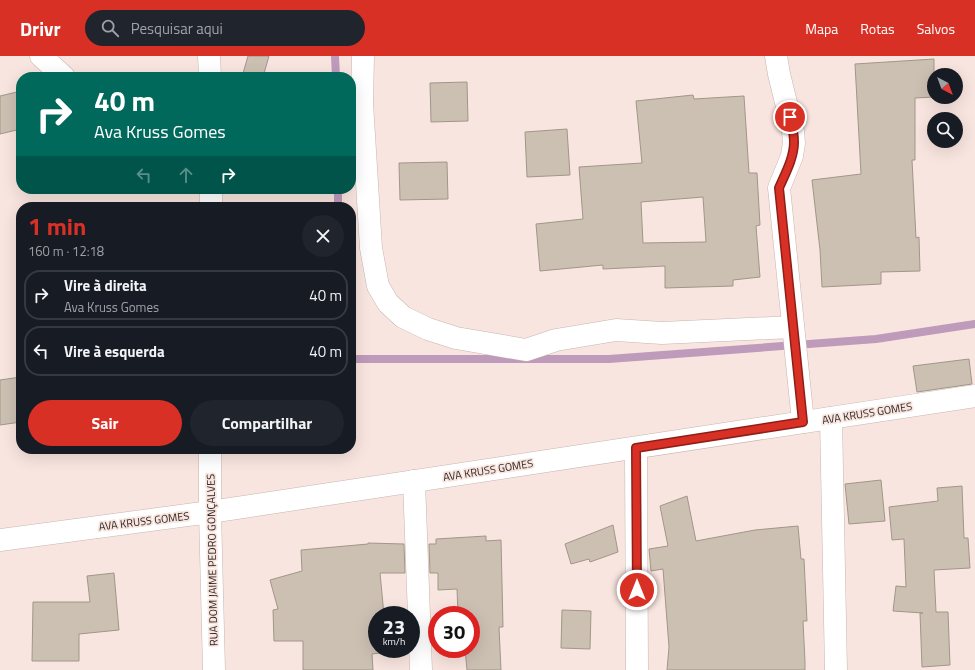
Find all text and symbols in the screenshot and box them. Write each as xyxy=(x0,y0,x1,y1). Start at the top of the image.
search box xyxy=(85,10,365,46)
text: Drivr xyxy=(20,14,61,43)
icon: search xyxy=(99,17,121,39)
text: Pesquisar aqui xyxy=(131,17,223,40)
text: Mapa xyxy=(805,18,838,39)
text: Rotas xyxy=(860,18,895,39)
text: Salvos xyxy=(917,18,955,39)
north arrow xyxy=(927,68,963,104)
map controls xyxy=(927,68,963,148)
text: 40 m xyxy=(94,79,155,122)
icon: right xyxy=(28,88,80,140)
pin xyxy=(773,100,807,134)
icon: arrive xyxy=(779,106,801,128)
button: search xyxy=(927,112,963,148)
text: Ava Kruss Gomes xyxy=(94,118,226,145)
icon: left xyxy=(133,164,155,186)
icon: ahead xyxy=(175,164,197,186)
icon: right xyxy=(217,164,239,186)
text: 1 min xyxy=(28,208,86,244)
button: close xyxy=(302,215,344,257)
text: 160 m · 12:18 xyxy=(28,241,104,261)
text: Vire à direita xyxy=(64,274,147,297)
icon: right xyxy=(30,284,52,306)
text: 40 m xyxy=(309,284,342,307)
text: Ava Kruss Gomes xyxy=(64,297,159,317)
icon: left xyxy=(30,340,52,362)
text: Vire à esquerda xyxy=(64,340,165,363)
text: 40 m xyxy=(309,340,342,363)
street label: AVA KRUSS GOMES xyxy=(821,398,913,428)
button: Sair xyxy=(28,400,182,446)
button: Compartilhar xyxy=(190,400,344,446)
street label: AVA KRUSS GOMES xyxy=(442,455,534,485)
street label: RUA DOM JAIME PEDRO GONÇALVES xyxy=(202,474,222,646)
street label: AVA KRUSS GOMES xyxy=(98,508,190,534)
position arrow xyxy=(616,569,658,611)
speed limit sign: 30 xyxy=(428,606,480,658)
text: 23 xyxy=(383,611,405,642)
text: km/h xyxy=(383,634,405,649)

